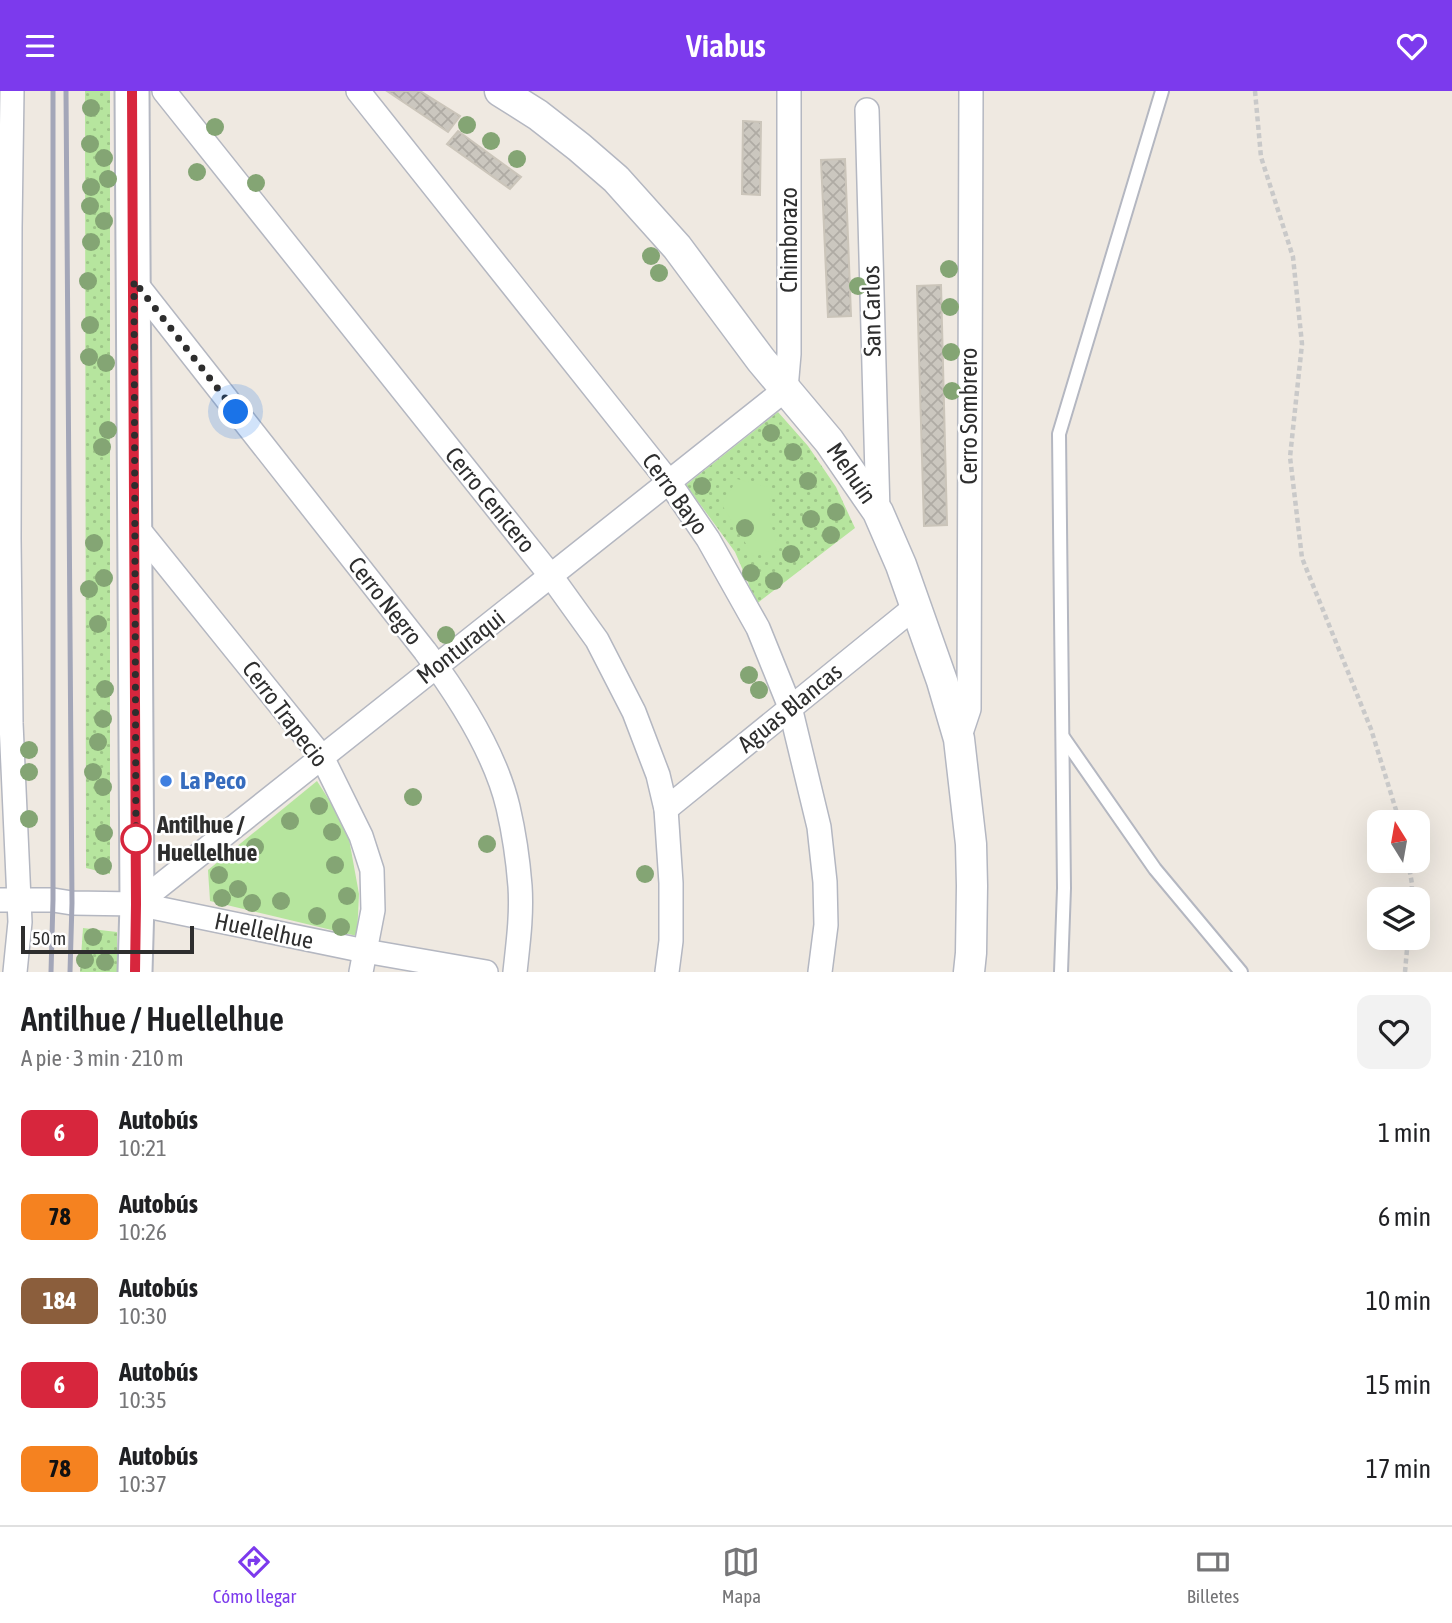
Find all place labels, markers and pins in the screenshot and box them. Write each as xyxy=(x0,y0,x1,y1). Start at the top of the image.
place label: La Peco xyxy=(180,767,246,794)
marker: La Peco xyxy=(158,773,174,789)
place label: Antilhue / Huellelhue xyxy=(156,811,257,866)
marker: Antilhue / Huellelhue xyxy=(121,824,151,854)

